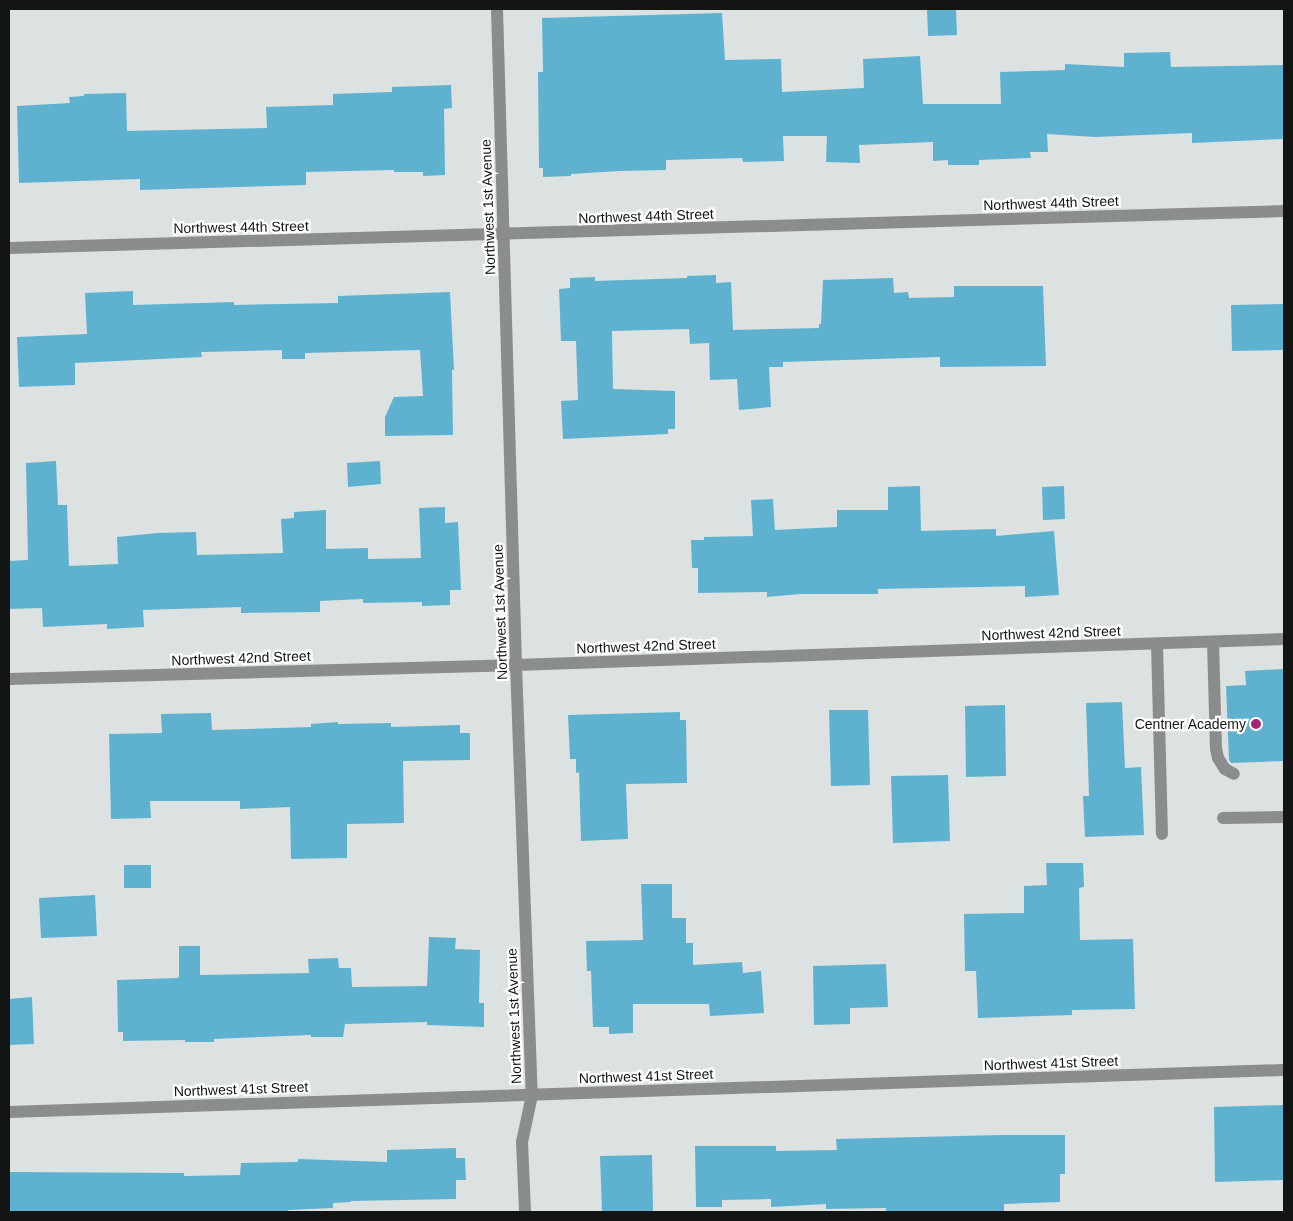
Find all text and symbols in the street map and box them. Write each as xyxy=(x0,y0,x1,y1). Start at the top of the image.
street label: Northwest 1st Avenue xyxy=(477,138,499,276)
street label: Northwest 44th Street xyxy=(983,192,1119,214)
street label: Northwest 44th Street xyxy=(578,205,714,227)
street label: Northwest 44th Street xyxy=(173,217,309,237)
street label: Northwest 1st Avenue xyxy=(489,543,511,681)
street label: Northwest 42nd Street xyxy=(981,622,1121,644)
street label: Northwest 42nd Street xyxy=(576,635,716,657)
street label: Northwest 42nd Street xyxy=(171,647,311,669)
place label: Centner Academy xyxy=(1134,716,1246,732)
marker: Centner Academy xyxy=(1250,718,1262,730)
street label: Northwest 1st Avenue xyxy=(503,947,525,1085)
street label: Northwest 41st Street xyxy=(983,1052,1119,1074)
street label: Northwest 41st Street xyxy=(578,1065,714,1087)
street label: Northwest 41st Street xyxy=(173,1078,309,1100)

